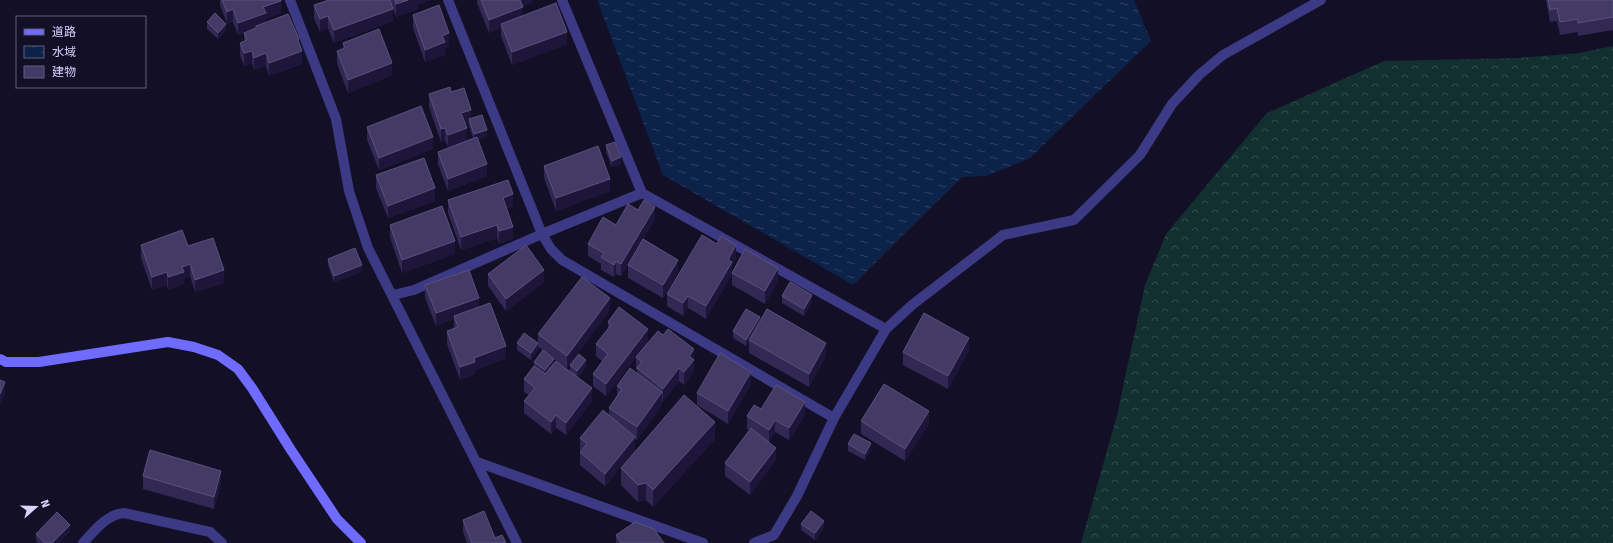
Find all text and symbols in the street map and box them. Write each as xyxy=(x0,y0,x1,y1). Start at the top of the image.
legend xyxy=(16,16,146,88)
text: 道路 xyxy=(52,25,76,39)
text: 水域 xyxy=(52,45,76,59)
text: 建物 xyxy=(52,65,76,79)
north arrow xyxy=(16,487,56,527)
text: N xyxy=(38,498,52,509)

